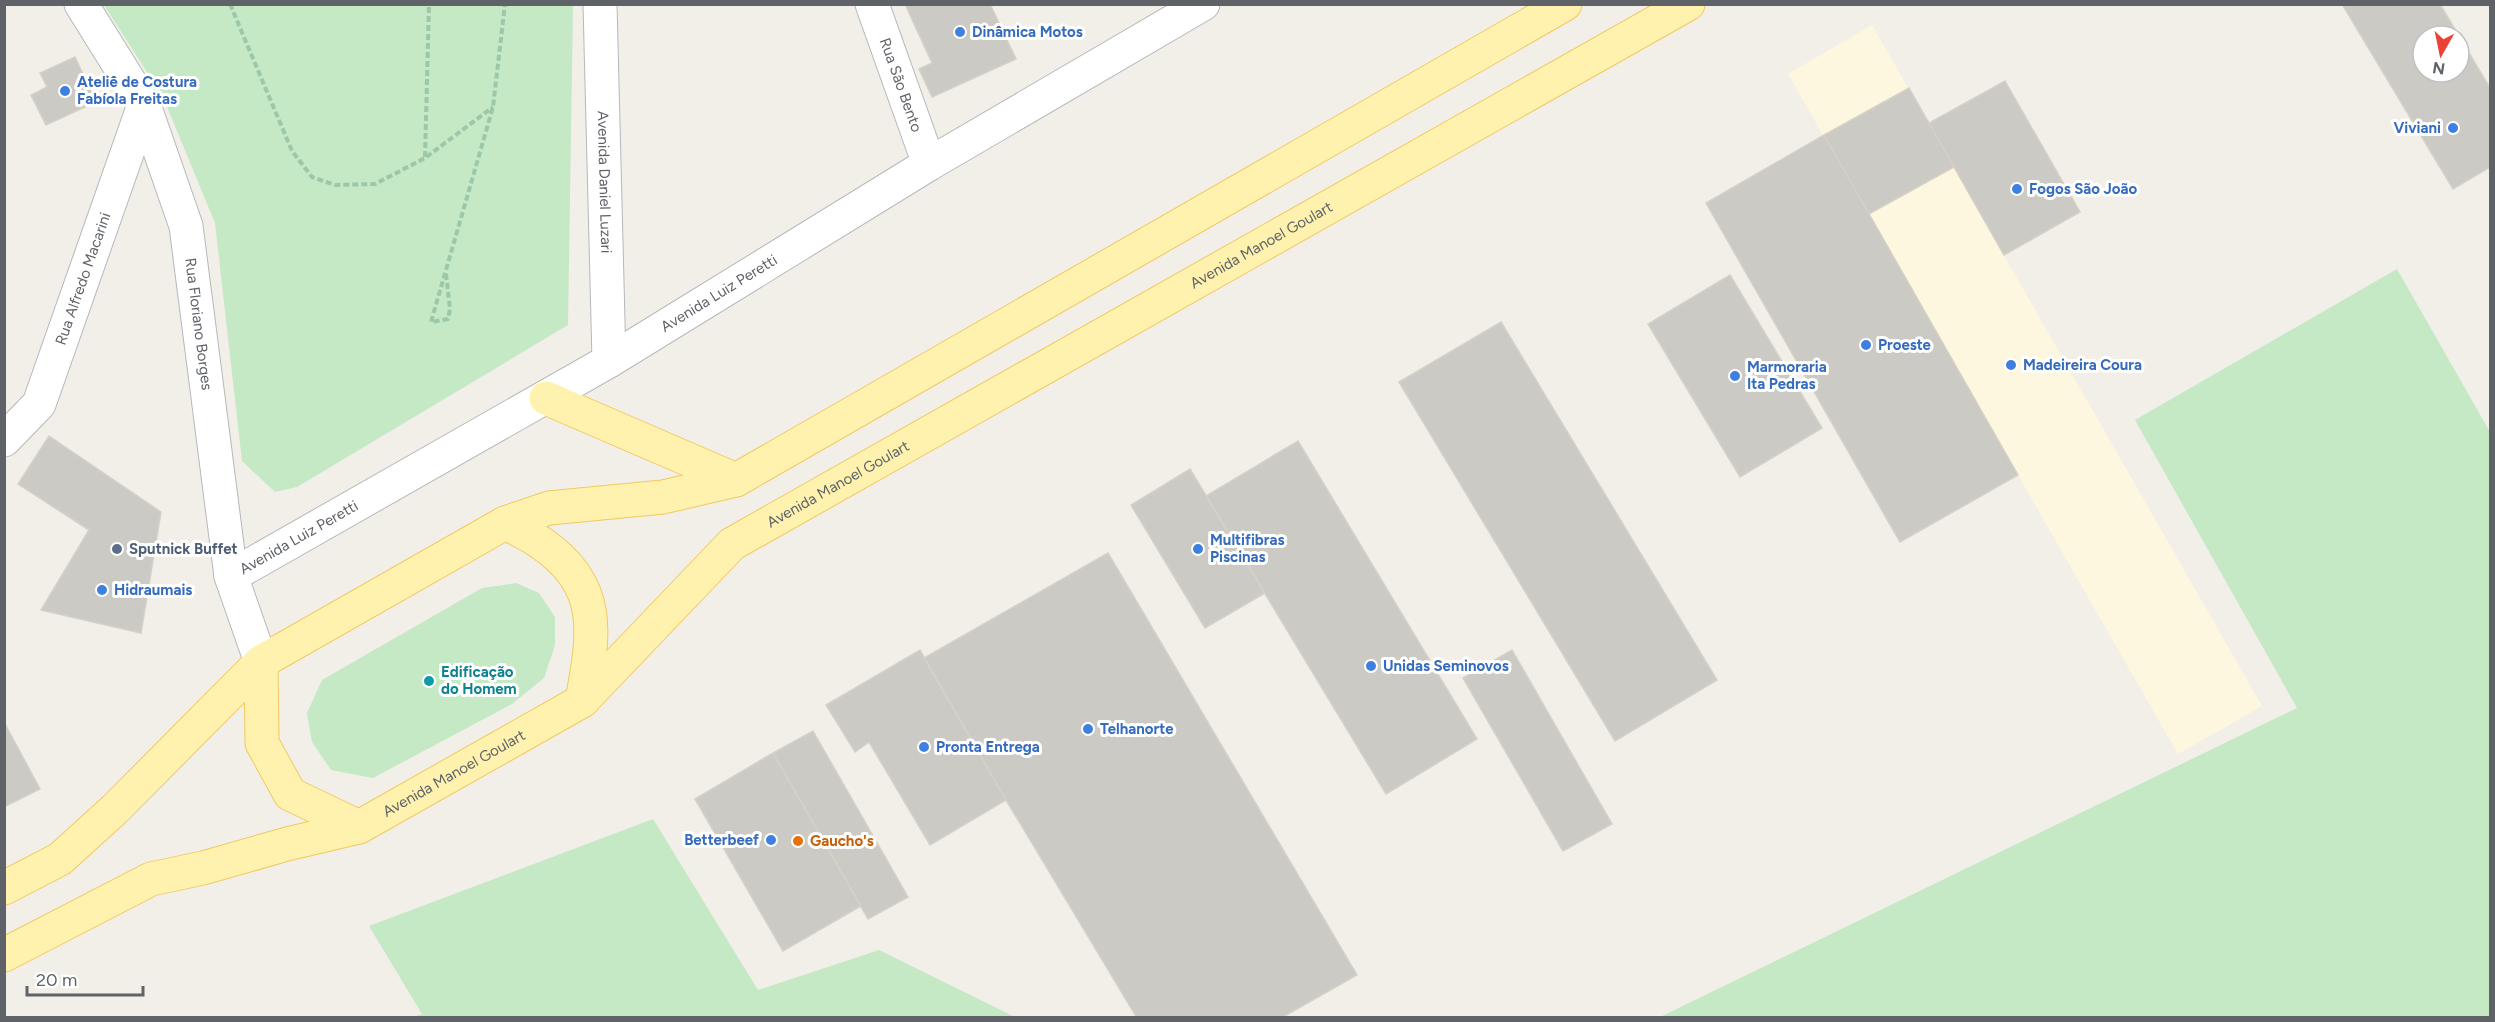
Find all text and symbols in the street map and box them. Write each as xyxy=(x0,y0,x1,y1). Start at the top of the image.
place label: Dinâmica Motos xyxy=(972,23,1083,41)
north arrow xyxy=(2411,24,2471,84)
marker: Dinâmica Motos xyxy=(953,25,967,39)
street label: Rua São Bento xyxy=(876,36,926,135)
text: N xyxy=(2431,58,2446,79)
place label: Ateliê de Costura Fabíola Freitas xyxy=(77,73,197,108)
marker: Ateliê de Costura Fabíola Freitas xyxy=(58,84,72,98)
street label: Avenida Daniel Luzari xyxy=(594,110,615,254)
place label: Viviani xyxy=(2394,119,2441,137)
marker: Viviani xyxy=(2446,121,2460,135)
place label: Fogos São João xyxy=(2029,180,2137,198)
marker: Fogos São João xyxy=(2010,182,2024,196)
street label: Avenida Manoel Goulart xyxy=(1187,198,1336,292)
street label: Rua Alfredo Macarini xyxy=(51,210,115,347)
street label: Avenida Luiz Peretti xyxy=(657,251,781,336)
street label: Rua Floriano Borges xyxy=(181,257,216,391)
place label: Proeste xyxy=(1878,336,1932,354)
marker: Proeste xyxy=(1859,338,1873,352)
place label: Madeireira Coura xyxy=(2023,356,2142,374)
place label: Marmoraria Ita Pedras xyxy=(1747,358,1827,393)
marker: Madeireira Coura xyxy=(2004,358,2018,372)
marker: Marmoraria Ita Pedras xyxy=(1728,369,1742,383)
street label: Avenida Manoel Goulart xyxy=(764,437,913,531)
street label: Avenida Luiz Peretti xyxy=(236,497,361,578)
place label: Multifibras Piscinas xyxy=(1210,531,1284,566)
place label: Sputnick Buffet xyxy=(129,540,238,558)
marker: Sputnick Buffet xyxy=(110,542,124,556)
marker: Multifibras Piscinas xyxy=(1191,542,1205,556)
place label: Hidraumais xyxy=(114,581,192,599)
marker: Hidraumais xyxy=(95,583,109,597)
place label: Unidas Seminovos xyxy=(1383,657,1509,675)
marker: Unidas Seminovos xyxy=(1364,659,1378,673)
place label: Edificação do Homem xyxy=(441,663,517,698)
marker: Edificação do Homem xyxy=(422,674,436,688)
place label: Telhanorte xyxy=(1100,720,1174,738)
marker: Telhanorte xyxy=(1081,722,1095,736)
street label: Avenida Manoel Goulart xyxy=(380,726,529,821)
place label: Pronta Entrega xyxy=(936,738,1040,756)
marker: Pronta Entrega xyxy=(917,740,931,754)
place label: Betterbeef xyxy=(684,831,759,849)
place label: Gaucho's xyxy=(810,832,874,850)
marker: Betterbeef xyxy=(764,833,778,847)
marker: Gaucho's xyxy=(791,834,805,848)
scale bar xyxy=(27,959,142,997)
text: 20 m xyxy=(36,969,77,991)

